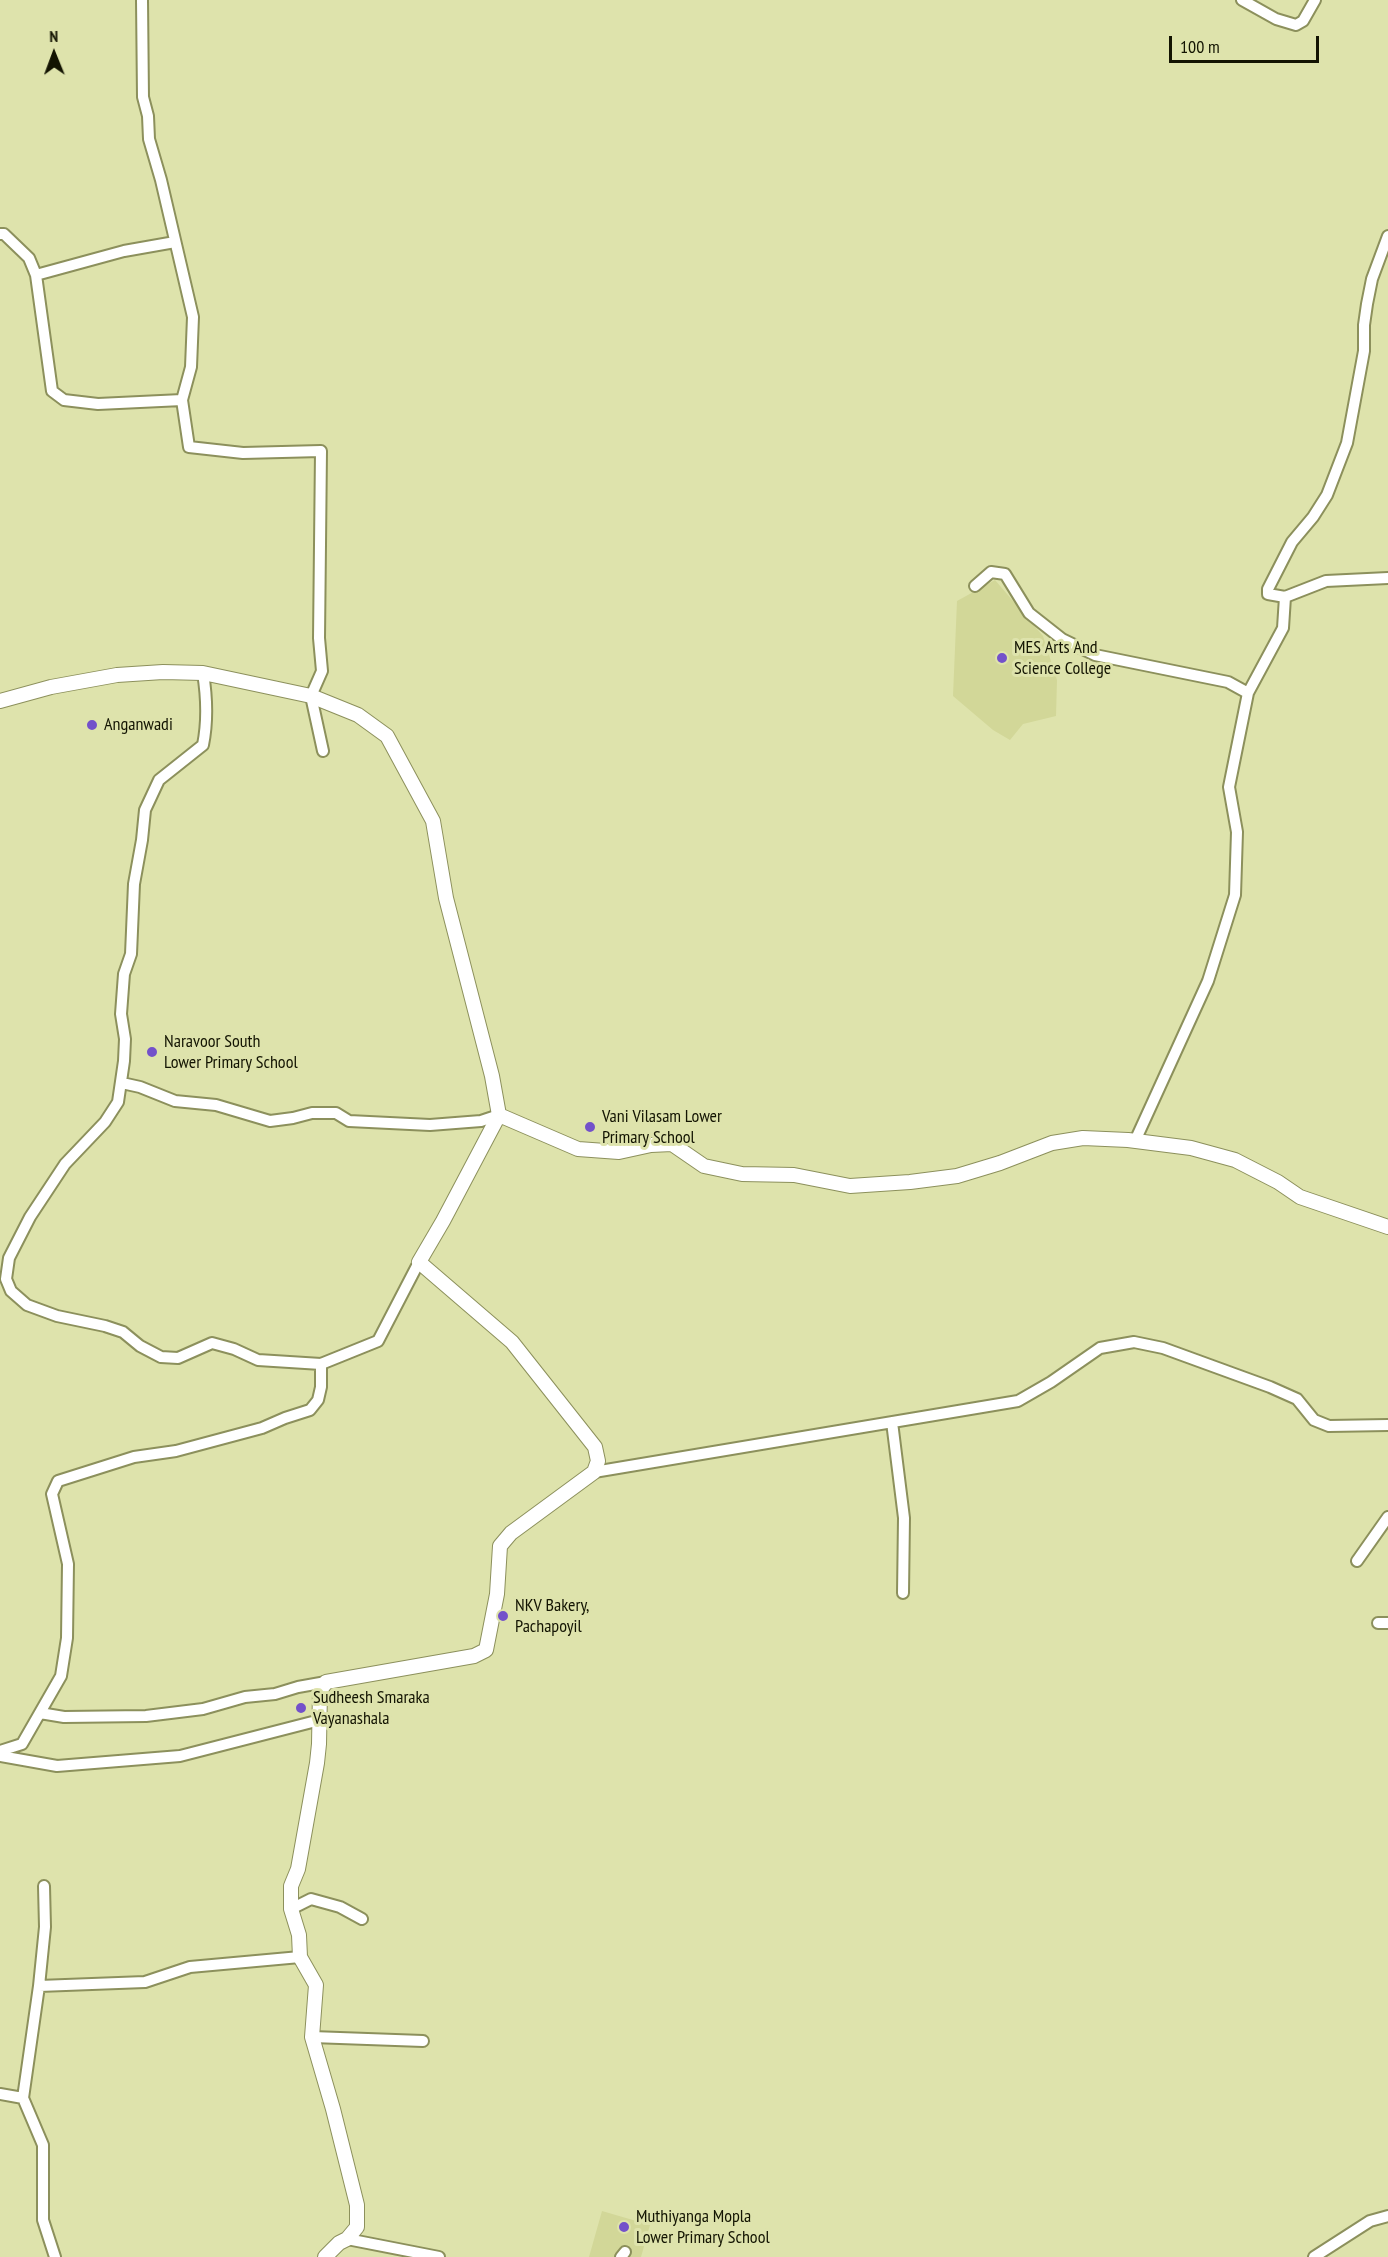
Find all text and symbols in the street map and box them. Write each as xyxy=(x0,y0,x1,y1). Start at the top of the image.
north arrow xyxy=(24,24,84,84)
scale bar xyxy=(1172,24,1322,62)
text: N xyxy=(49,26,58,46)
text: 100 m xyxy=(1180,35,1220,58)
place label: MES Arts And Science College xyxy=(1014,637,1111,680)
marker: MES Arts And Science College xyxy=(995,651,1009,665)
place label: Anganwadi xyxy=(104,714,173,736)
marker: Anganwadi xyxy=(85,718,99,732)
place label: Naravoor South Lower Primary School xyxy=(164,1031,298,1074)
marker: Naravoor South Lower Primary School xyxy=(145,1045,159,1059)
place label: Vani Vilasam Lower Primary School xyxy=(602,1106,722,1148)
marker: Vani Vilasam Lower Primary School xyxy=(583,1120,597,1134)
place label: NKV Bakery, Pachapoyil xyxy=(515,1595,589,1638)
marker: NKV Bakery, Pachapoyil xyxy=(496,1609,510,1623)
place label: Sudheesh Smaraka Vayanashala xyxy=(313,1687,430,1730)
marker: Sudheesh Smaraka Vayanashala xyxy=(294,1701,308,1715)
place label: Muthiyanga Mopla Lower Primary School xyxy=(636,2206,770,2248)
marker: Muthiyanga Mopla Lower Primary School xyxy=(617,2220,631,2234)

